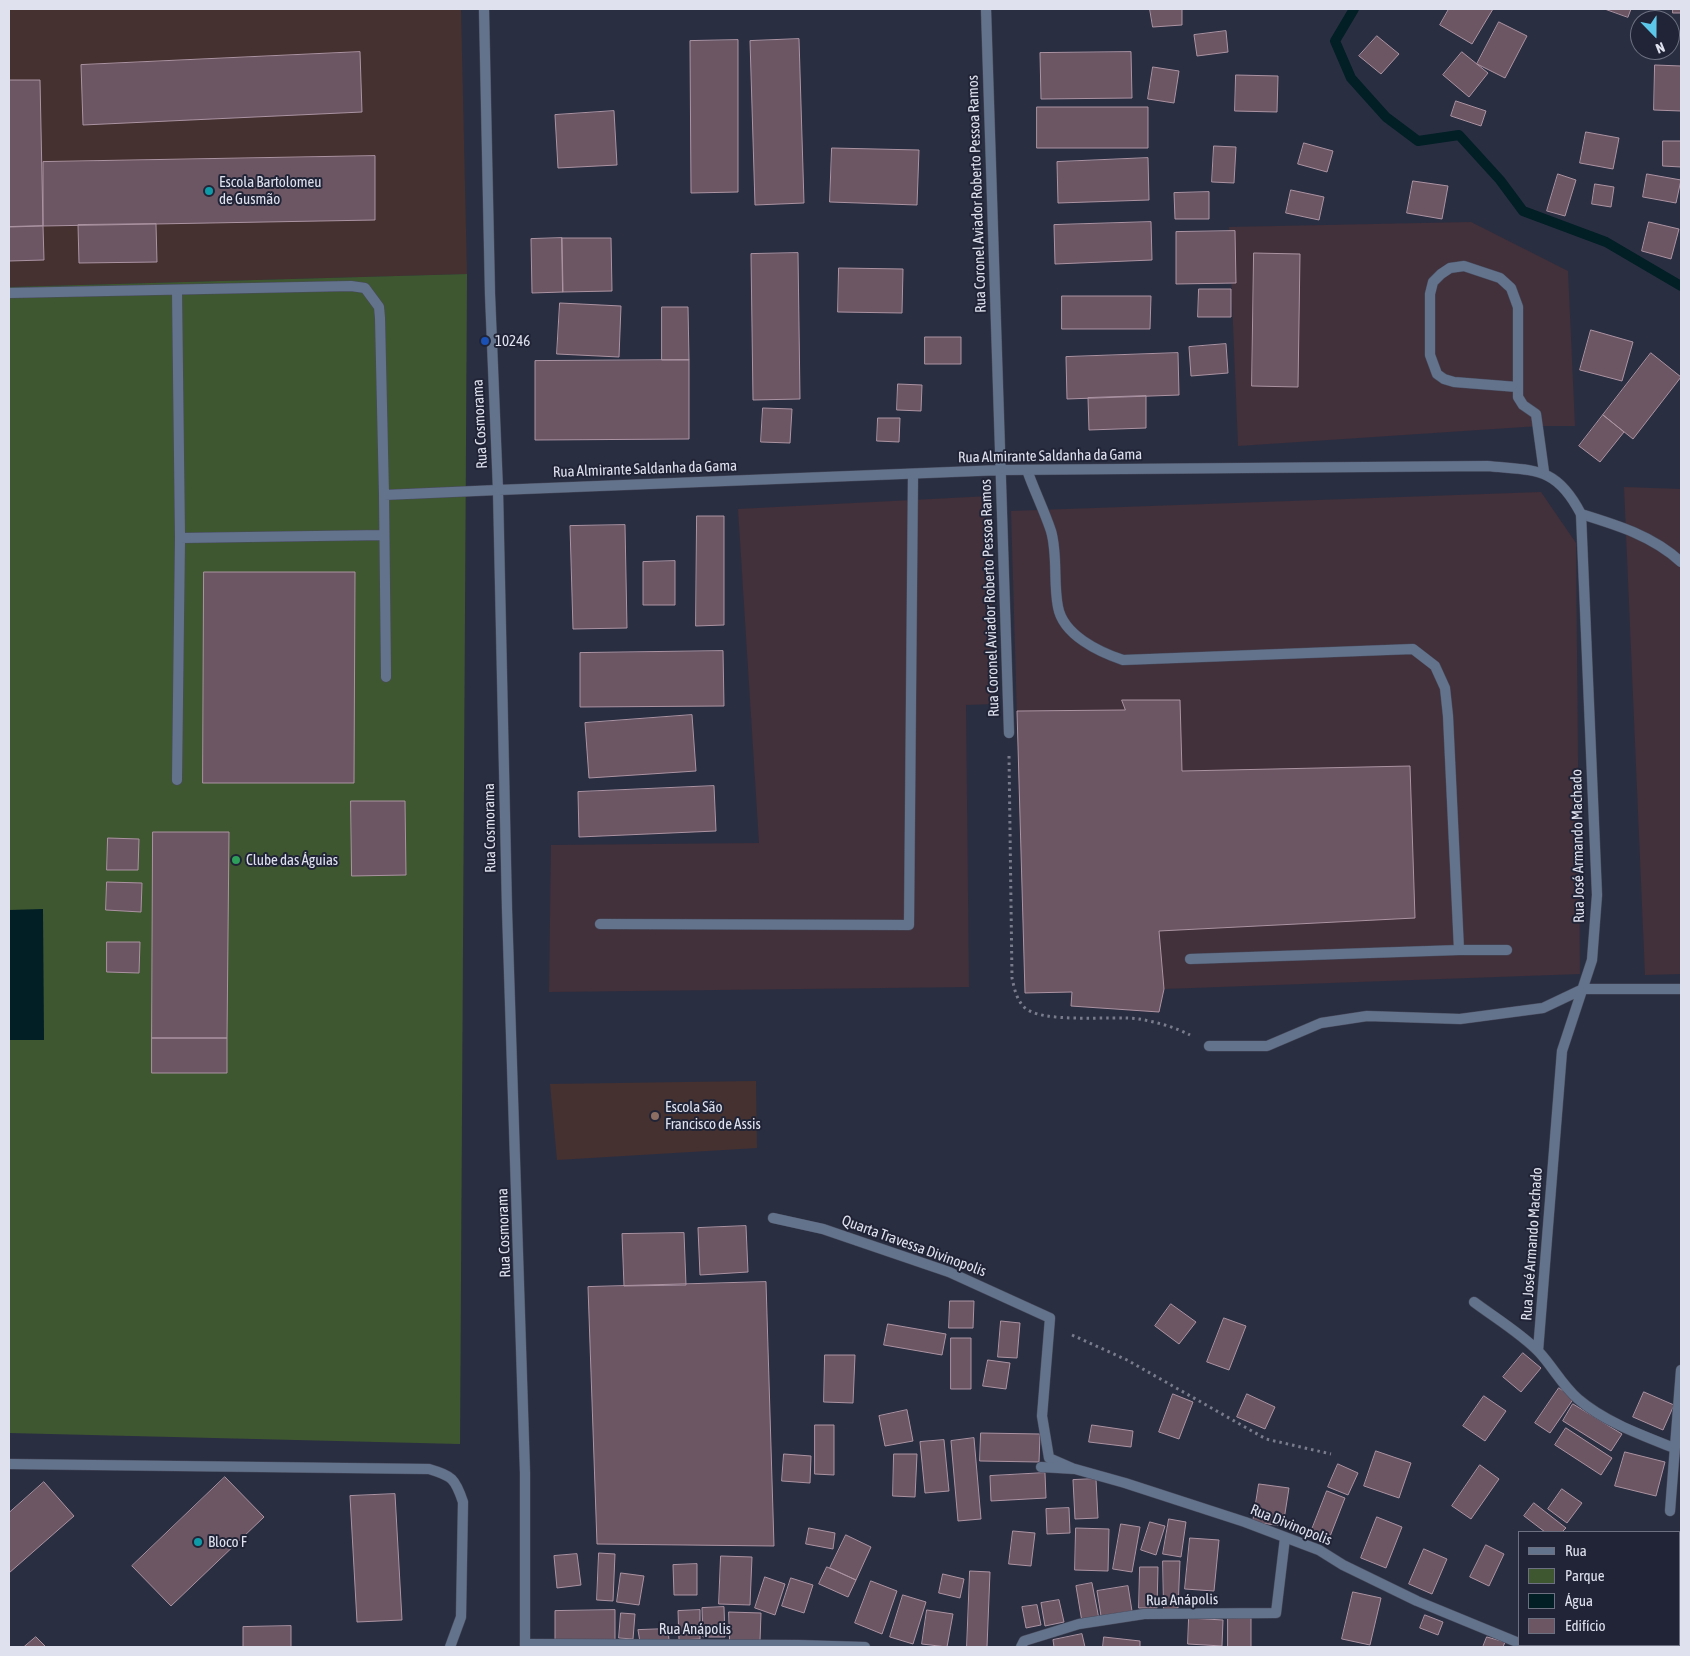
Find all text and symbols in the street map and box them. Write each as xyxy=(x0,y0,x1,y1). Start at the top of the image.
north arrow xyxy=(1630,10,1680,60)
text: N xyxy=(1653,39,1667,57)
street label: Rua Coronel Aviador Roberto Pessoa Ramos xyxy=(964,75,990,313)
place label: Escola Bartolomeu de Gusmão xyxy=(219,173,322,208)
marker: Escola Bartolomeu de Gusmão xyxy=(203,185,215,197)
place label: 10246 xyxy=(495,332,530,350)
marker: 10246 xyxy=(479,335,491,347)
street label: Rua Cosmorama xyxy=(469,379,491,469)
street label: Rua Almirante Saldanha da Gama xyxy=(958,445,1142,467)
street label: Rua Almirante Saldanha da Gama xyxy=(553,457,737,481)
street label: Rua Coronel Aviador Roberto Pessoa Ramos xyxy=(977,479,1003,717)
street label: Rua José Armando Machado xyxy=(1568,769,1588,923)
street label: Rua Cosmorama xyxy=(480,783,500,873)
place label: Clube das Águias xyxy=(246,851,338,869)
marker: Clube das Águias xyxy=(230,854,242,866)
place label: Escola São Francisco de Assis xyxy=(665,1098,761,1133)
marker: Escola São Francisco de Assis xyxy=(649,1110,661,1122)
street label: Rua José Armando Machado xyxy=(1518,1167,1546,1321)
street label: Rua Cosmorama xyxy=(493,1188,515,1278)
street label: Quarta Travessa Divinopolis xyxy=(839,1211,989,1281)
street label: Rua Divinopolis xyxy=(1248,1500,1334,1550)
legend xyxy=(1518,1531,1680,1646)
place label: Bloco F xyxy=(208,1533,247,1551)
marker: Bloco F xyxy=(192,1536,204,1548)
text: Rua xyxy=(1565,1542,1587,1559)
text: Parque xyxy=(1565,1567,1605,1584)
street label: Rua Anápolis xyxy=(1146,1590,1218,1610)
text: Água xyxy=(1565,1592,1593,1609)
text: Edifício xyxy=(1565,1617,1606,1634)
street label: Rua Anápolis xyxy=(659,1620,731,1638)

